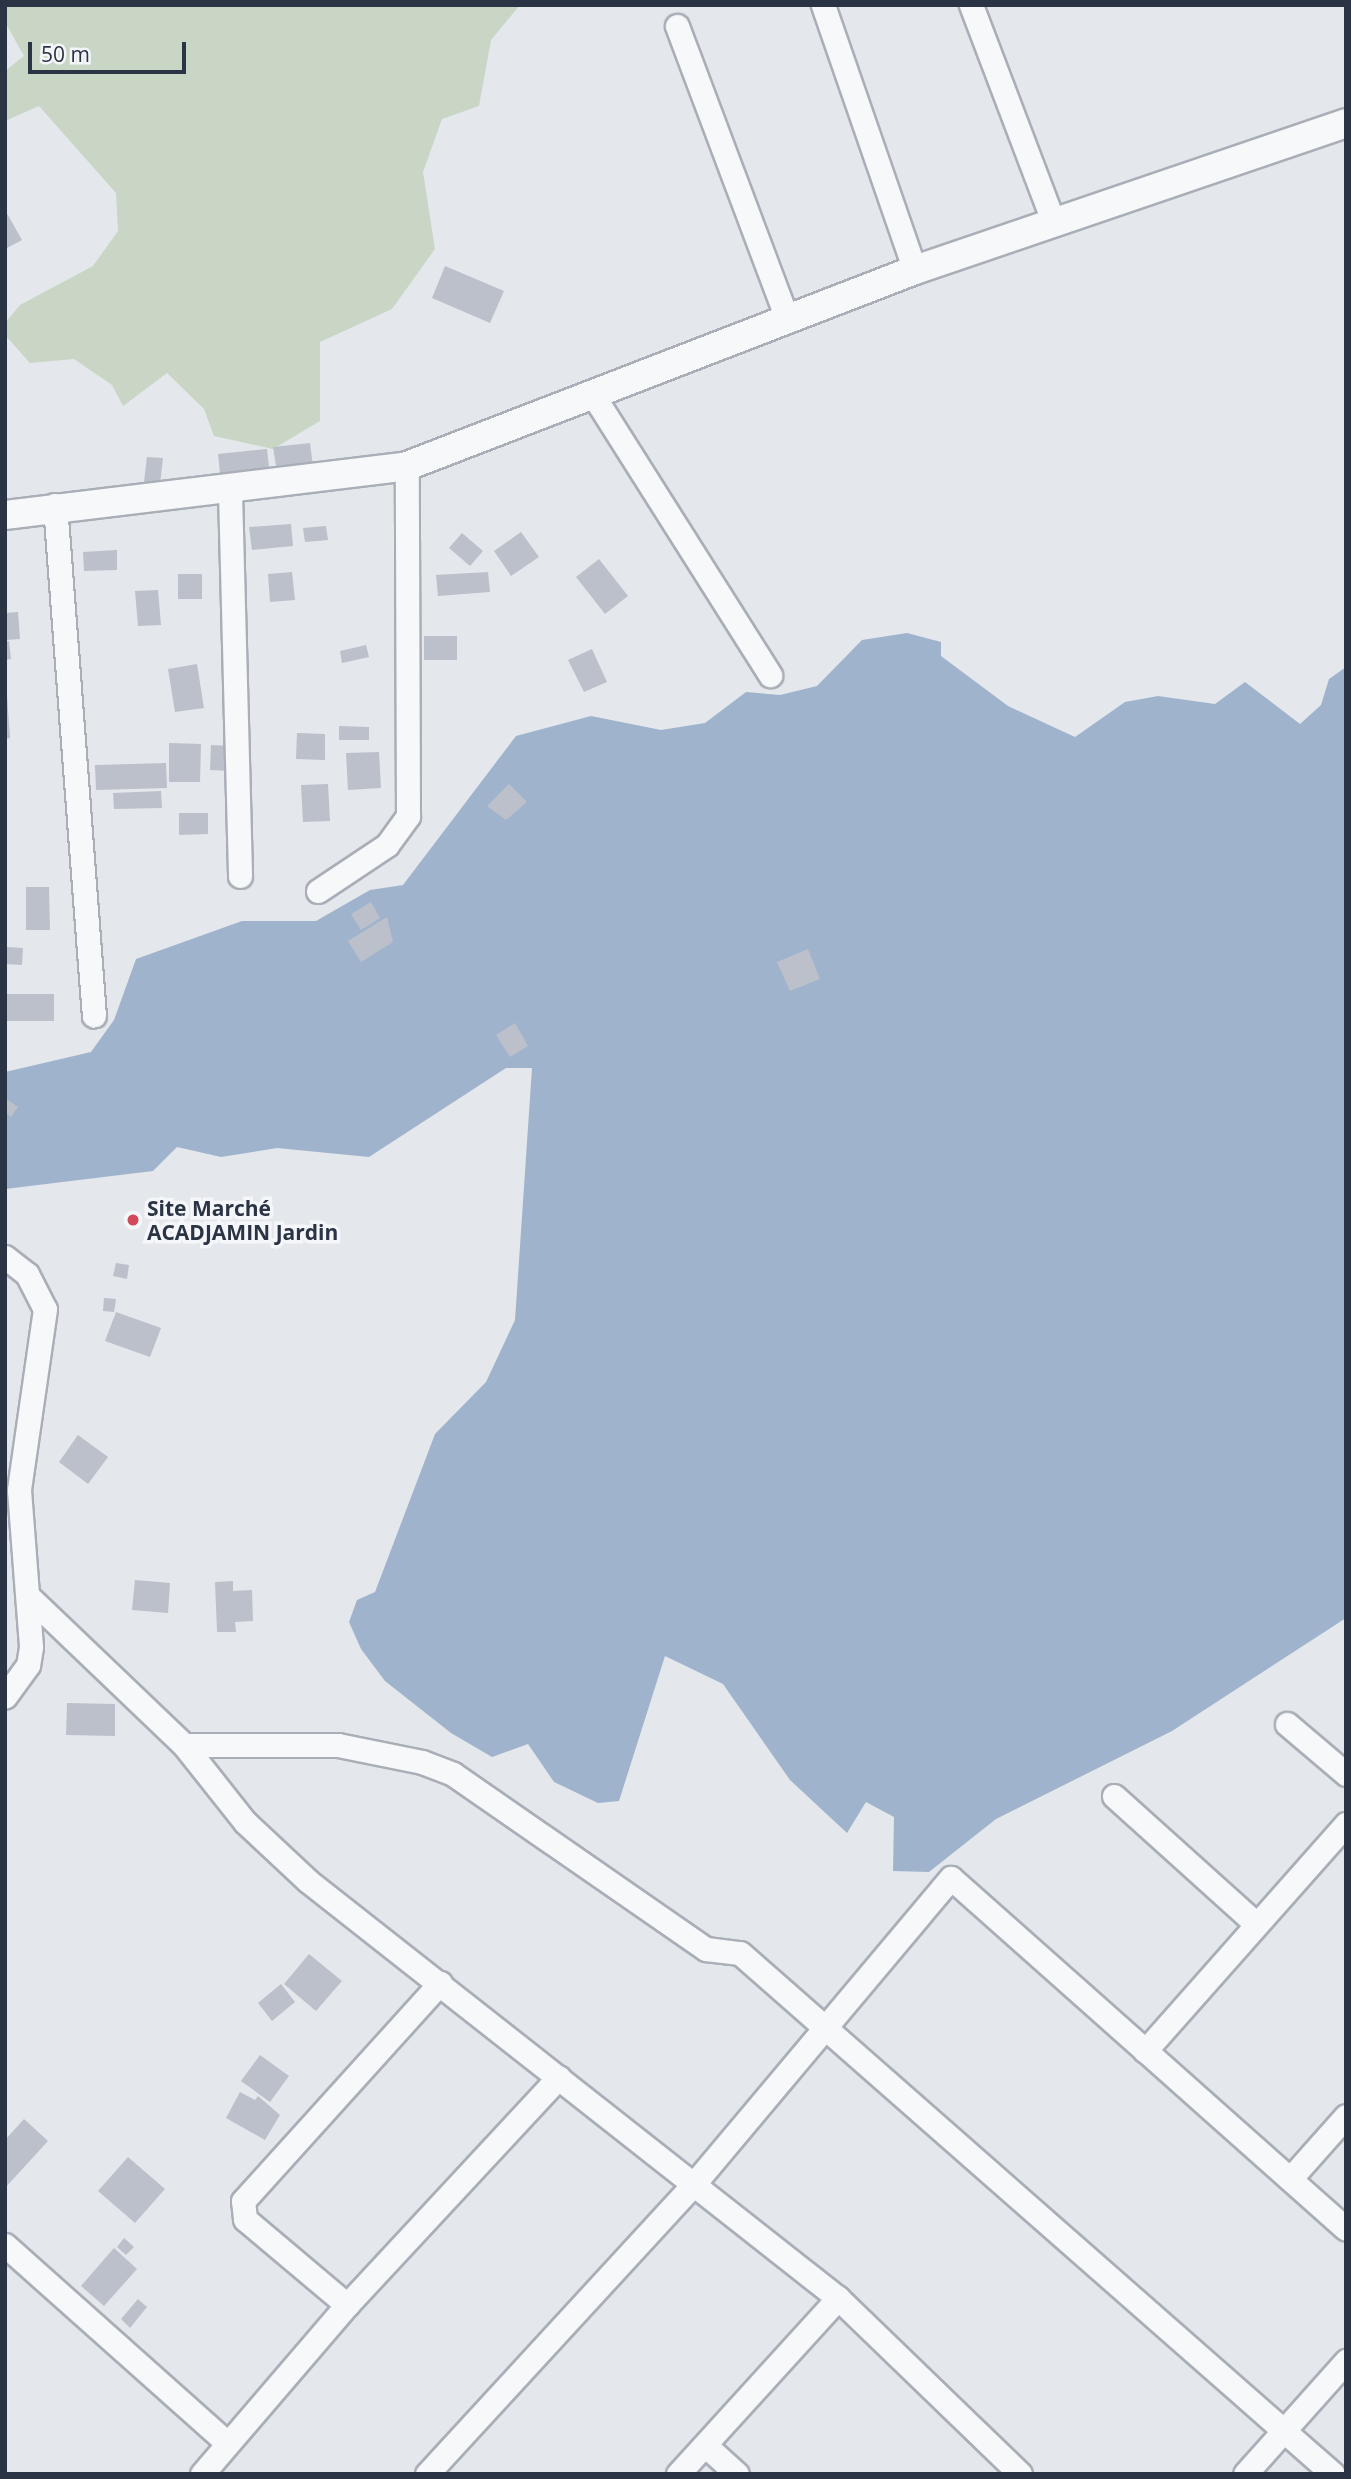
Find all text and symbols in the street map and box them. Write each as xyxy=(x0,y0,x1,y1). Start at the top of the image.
scale bar xyxy=(32,28,189,72)
text: 50 m xyxy=(41,40,90,68)
place label: Site Marché ACADJAMIN Jardin xyxy=(147,1195,338,1245)
marker: Site Marché ACADJAMIN Jardin xyxy=(125,1212,141,1228)

